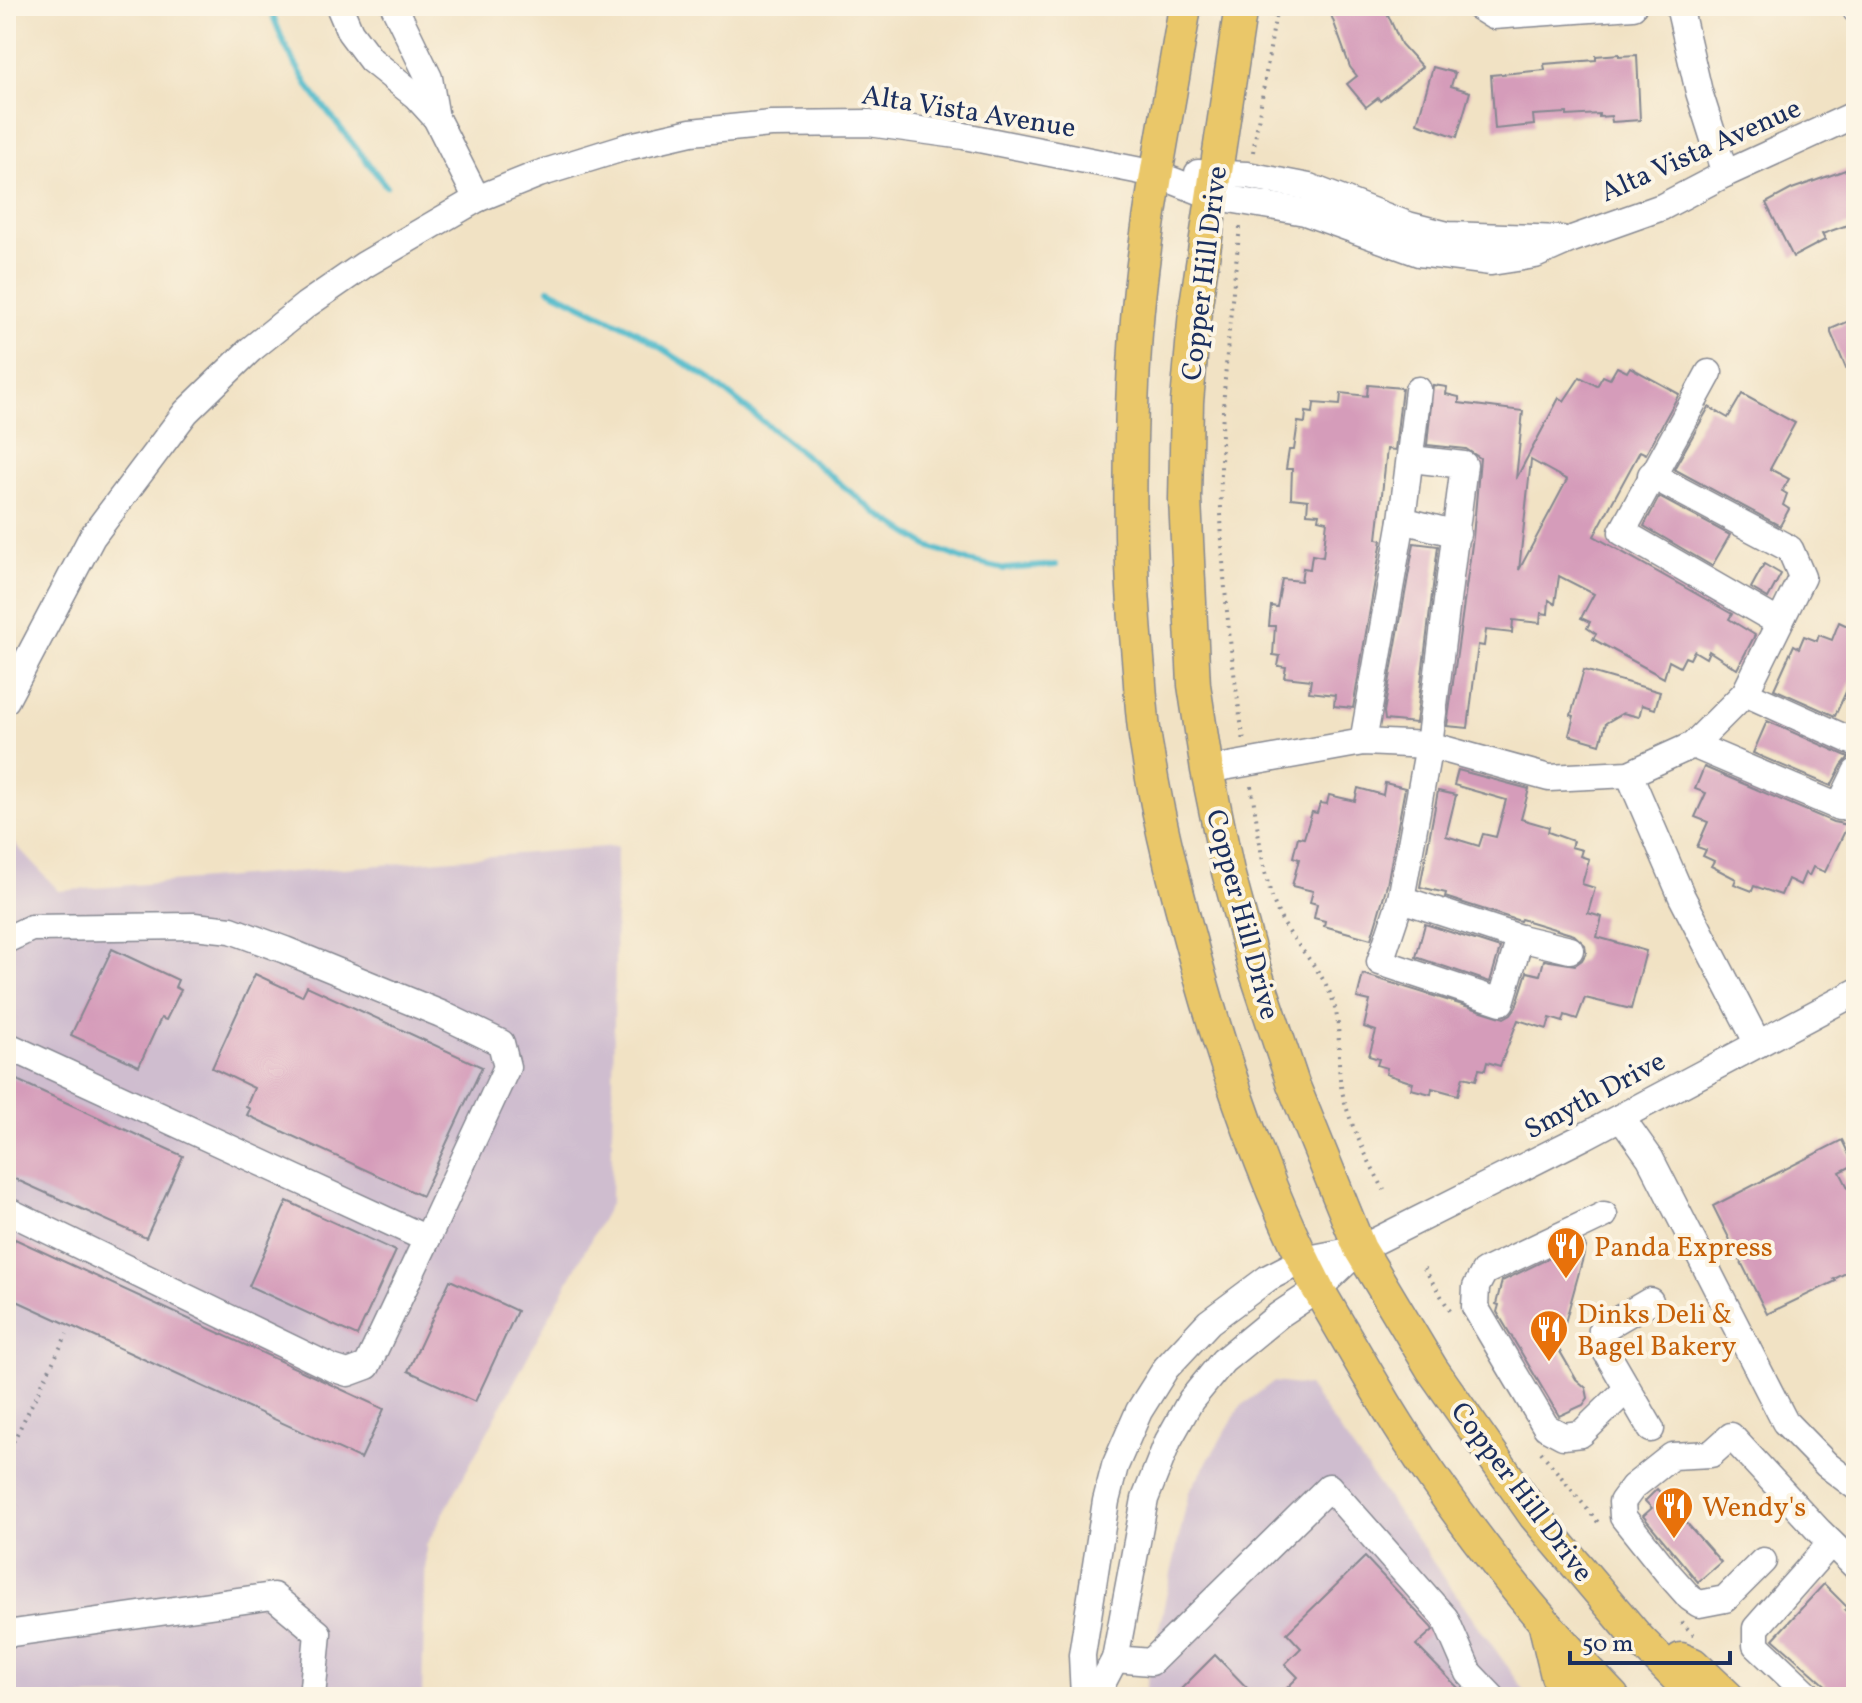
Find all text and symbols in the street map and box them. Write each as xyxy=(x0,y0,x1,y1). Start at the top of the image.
street label: Alta Vista Avenue xyxy=(859,76,1078,149)
street label: Alta Vista Avenue xyxy=(1595,90,1808,213)
street label: Copper Hill Drive xyxy=(1173,164,1238,383)
street label: Copper Hill Drive xyxy=(1195,805,1288,1024)
street label: Smyth Drive xyxy=(1518,1043,1673,1150)
restaurant icon: Panda Express xyxy=(1545,1225,1587,1280)
place label: Panda Express xyxy=(1594,1229,1773,1268)
place label: Dinks Deli & Bagel Bakery xyxy=(1577,1296,1736,1367)
restaurant icon: Dinks Deli & Bagel Bakery xyxy=(1528,1308,1570,1363)
street label: Copper Hill Drive xyxy=(1440,1394,1602,1591)
restaurant icon: Wendy's xyxy=(1653,1485,1695,1540)
place label: Wendy's xyxy=(1702,1489,1806,1528)
scale bar xyxy=(1570,1615,1730,1665)
text: 50 m xyxy=(1582,1628,1634,1662)

